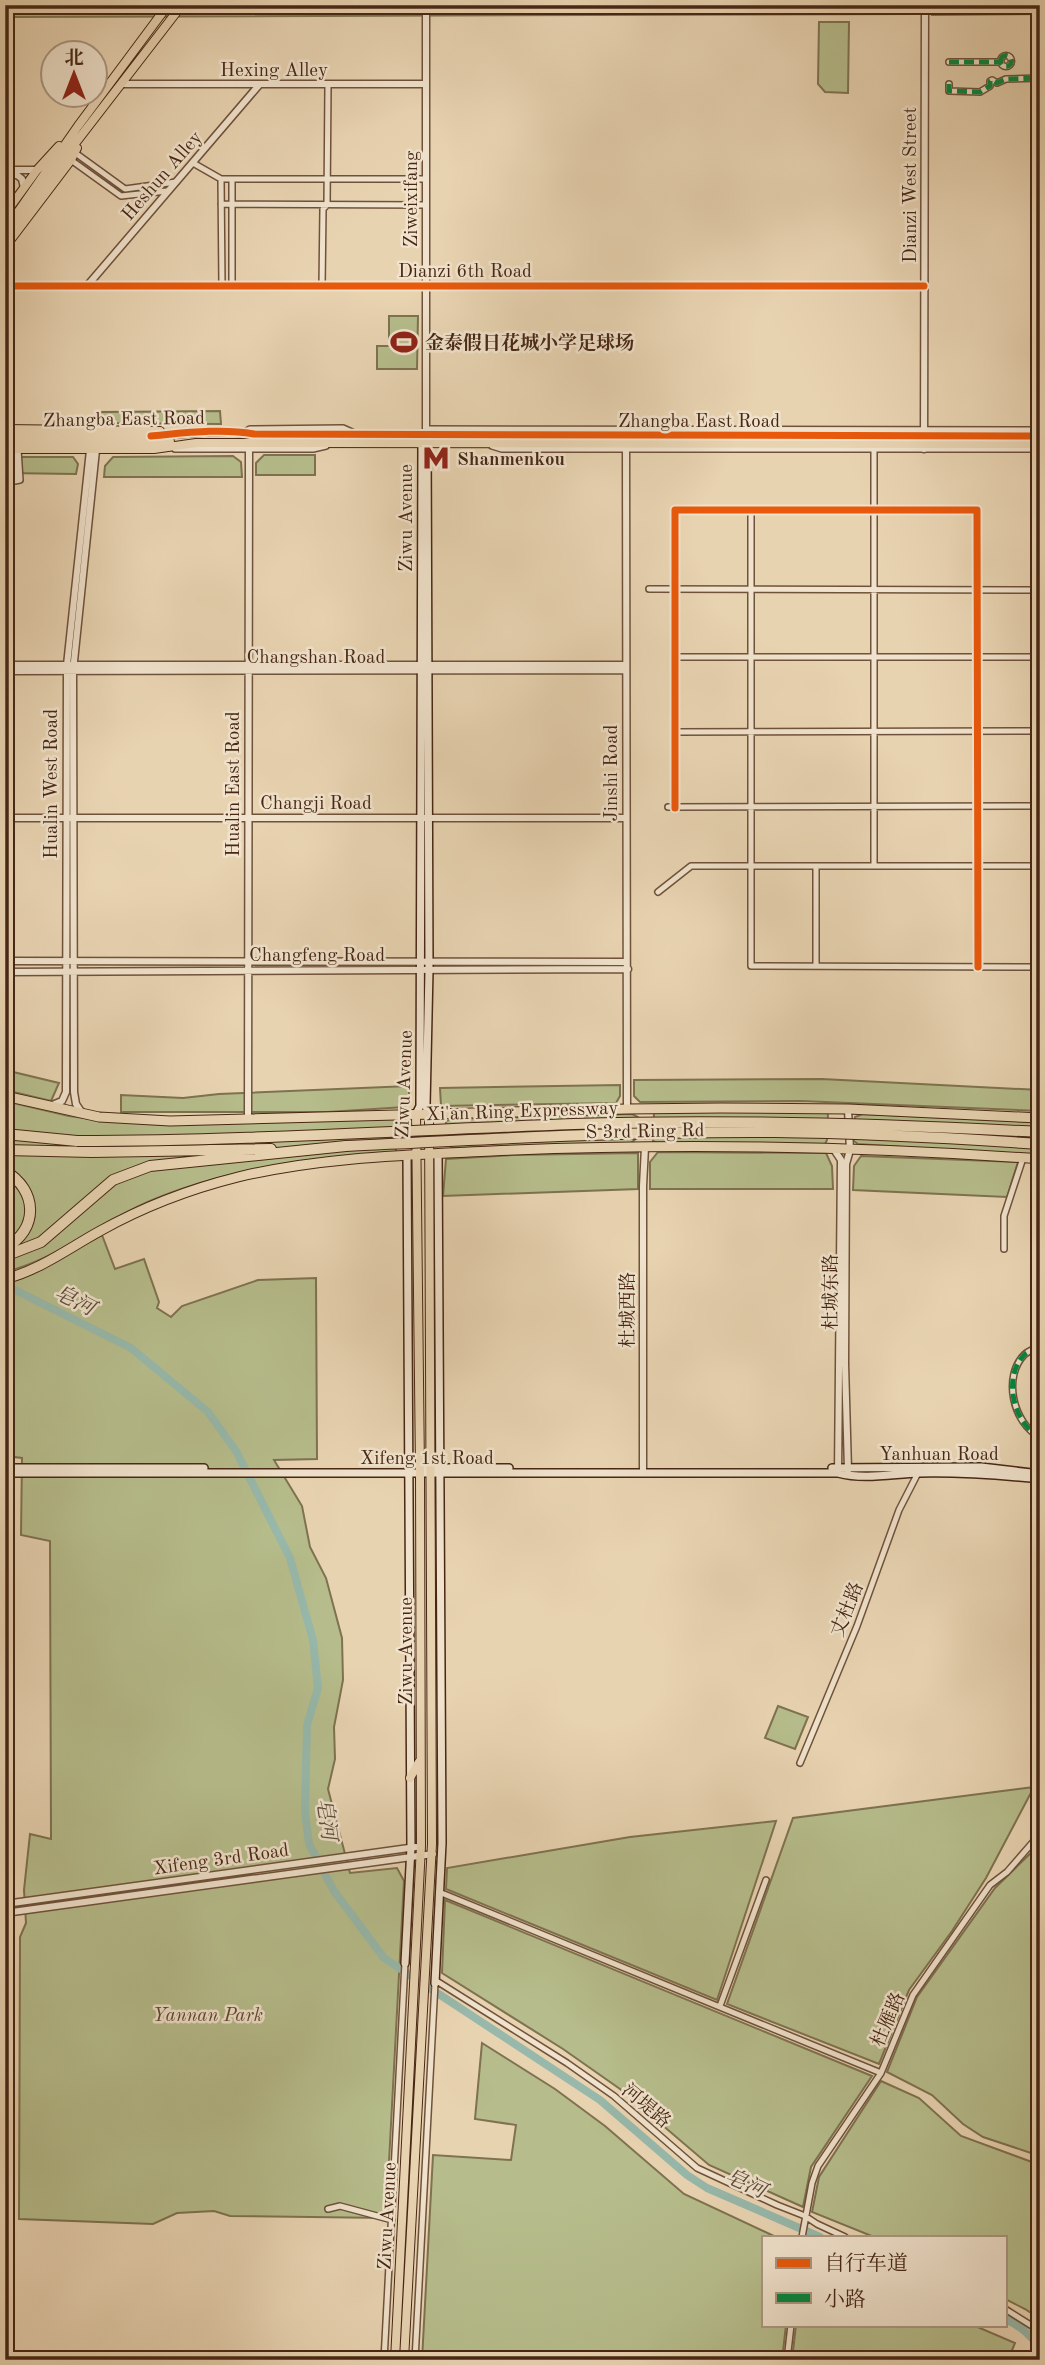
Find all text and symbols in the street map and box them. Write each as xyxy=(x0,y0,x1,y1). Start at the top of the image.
north arrow xyxy=(38,38,108,108)
text: 北 xyxy=(64,48,84,69)
street label: Hexing Alley xyxy=(220,62,328,81)
street label: Dianzi West Street xyxy=(902,107,921,263)
street label: Heshun Alley xyxy=(119,128,207,225)
street label: Ziweixifang xyxy=(403,150,422,247)
street label: Dianzi 6th Road xyxy=(398,263,532,282)
sports icon: 金泰假日花城小学足球场 xyxy=(389,327,419,357)
place label: 金泰假日花城小学足球场 xyxy=(425,332,634,354)
street label: Zhangba East Road xyxy=(43,410,205,431)
street label: Zhangba East Road xyxy=(618,413,780,432)
metro station icon: Shanmenkou xyxy=(421,443,451,473)
place label: Shanmenkou xyxy=(457,451,565,470)
street label: Ziwu Avenue xyxy=(398,464,417,572)
street label: Changshan Road xyxy=(247,649,386,668)
street label: Hualin West Road xyxy=(43,709,62,859)
street label: Hualin East Road xyxy=(225,711,244,857)
street label: Jinshi Road xyxy=(603,724,622,822)
street label: Changji Road xyxy=(260,795,372,814)
street label: Changfeng Road xyxy=(249,947,385,966)
street label: Ziwu Avenue xyxy=(394,1030,417,1138)
street label: Xi'an Ring Expressway xyxy=(426,1100,619,1125)
street label: S 3rd Ring Rd xyxy=(585,1122,705,1143)
street label: 杜城东路 xyxy=(820,1254,842,1330)
street label: 杜城西路 xyxy=(617,1272,639,1348)
water label: 皂河 xyxy=(51,1281,102,1322)
street label: Yanhuan Road xyxy=(879,1446,999,1465)
street label: Xifeng 1st Road xyxy=(360,1450,494,1469)
street label: 丈杜路 xyxy=(826,1579,868,1640)
street label: Ziwu Avenue xyxy=(398,1597,417,1705)
water label: 皂河 xyxy=(312,1797,341,1845)
street label: Xifeng 3rd Road xyxy=(152,1842,290,1879)
street label: 杜雁路 xyxy=(867,1989,909,2050)
park label: Yannan Park xyxy=(153,2007,263,2026)
street label: 河堤路 xyxy=(617,2080,675,2133)
street label: Ziwu Avenue xyxy=(376,2162,401,2271)
water label: 皂河 xyxy=(722,2164,773,2204)
legend xyxy=(762,2236,1006,2326)
text: 自行车道 xyxy=(824,2252,908,2275)
text: 小路 xyxy=(824,2288,866,2311)

